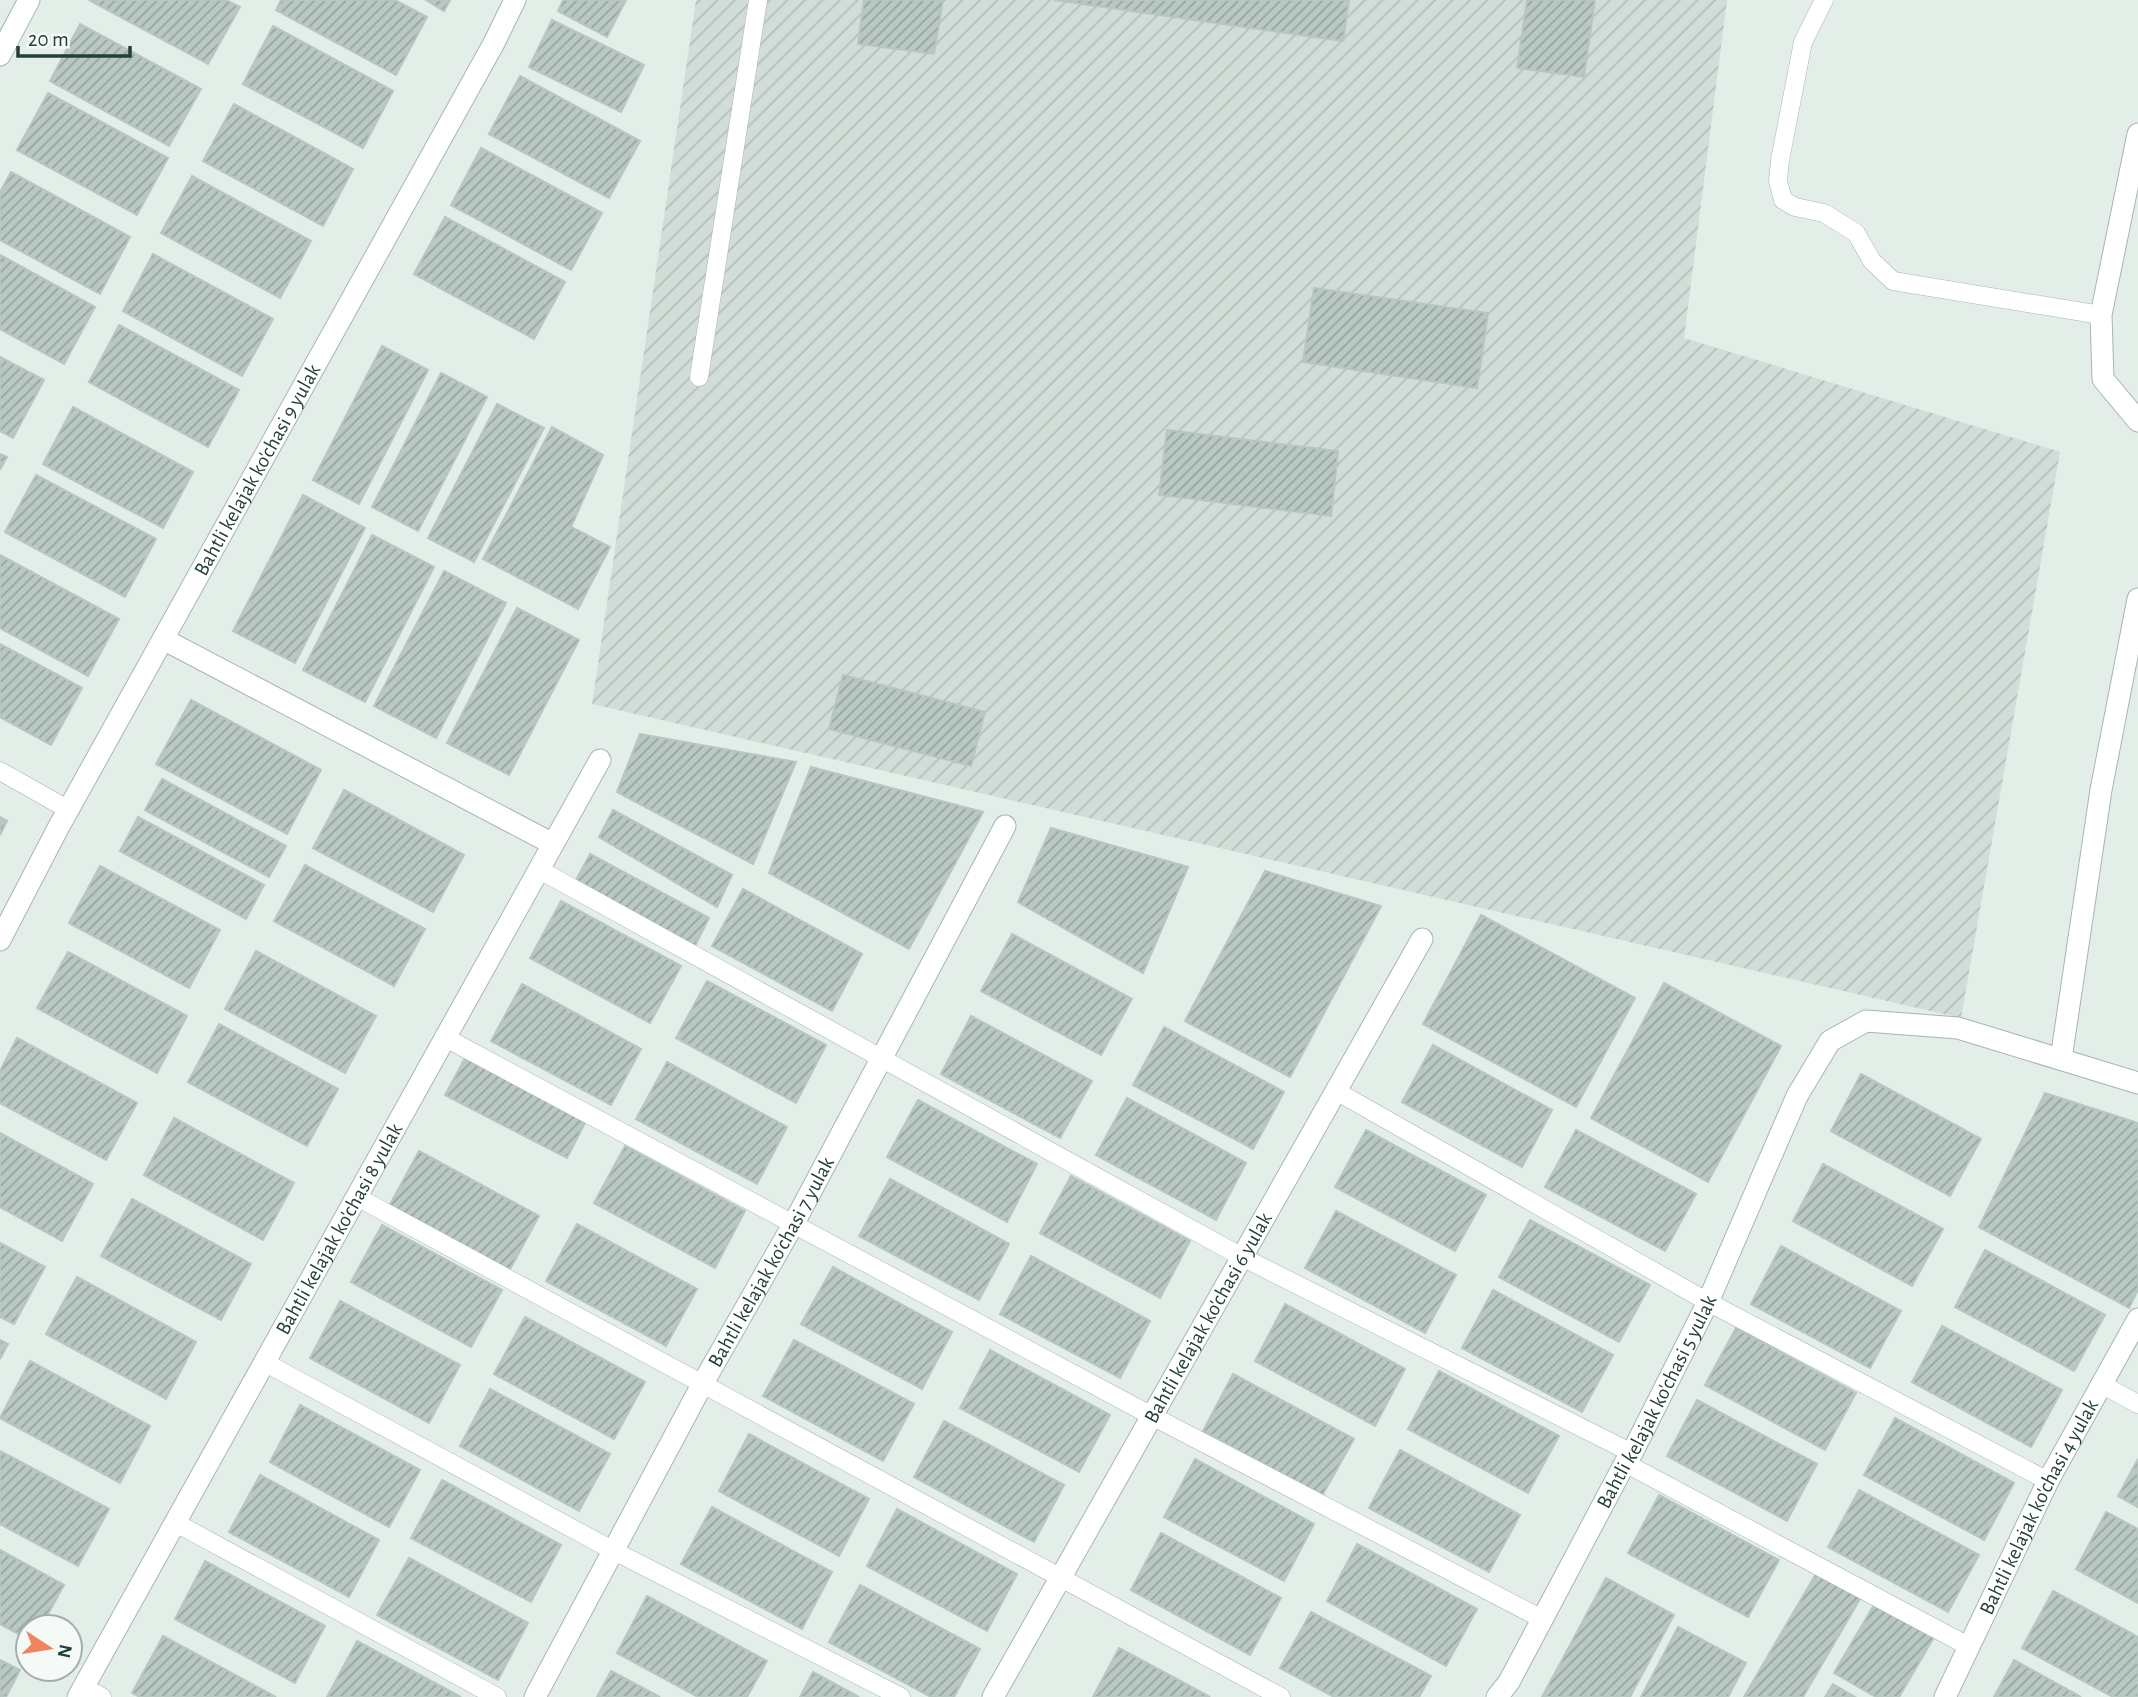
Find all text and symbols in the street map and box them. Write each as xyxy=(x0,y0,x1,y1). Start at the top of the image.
scale bar xyxy=(18,14,130,58)
text: 20 m xyxy=(28,29,69,50)
street label: Bahtli kelajak ko'chasi 9 yulak xyxy=(190,360,324,579)
street label: Bahtli kelajak ko'chasi 8 yulak xyxy=(272,1119,406,1338)
street label: Bahtli kelajak ko'chasi 7 yulak xyxy=(704,1153,838,1371)
street label: Bahtli kelajak ko'chasi 6 yulak xyxy=(1140,1208,1276,1426)
street label: Bahtli kelajak ko'chasi 5 yulak xyxy=(1593,1292,1720,1512)
street label: Bahtli kelajak ko'chasi 4 yulak xyxy=(1975,1395,2102,1618)
north arrow xyxy=(14,1613,84,1683)
text: N xyxy=(53,1643,75,1660)

